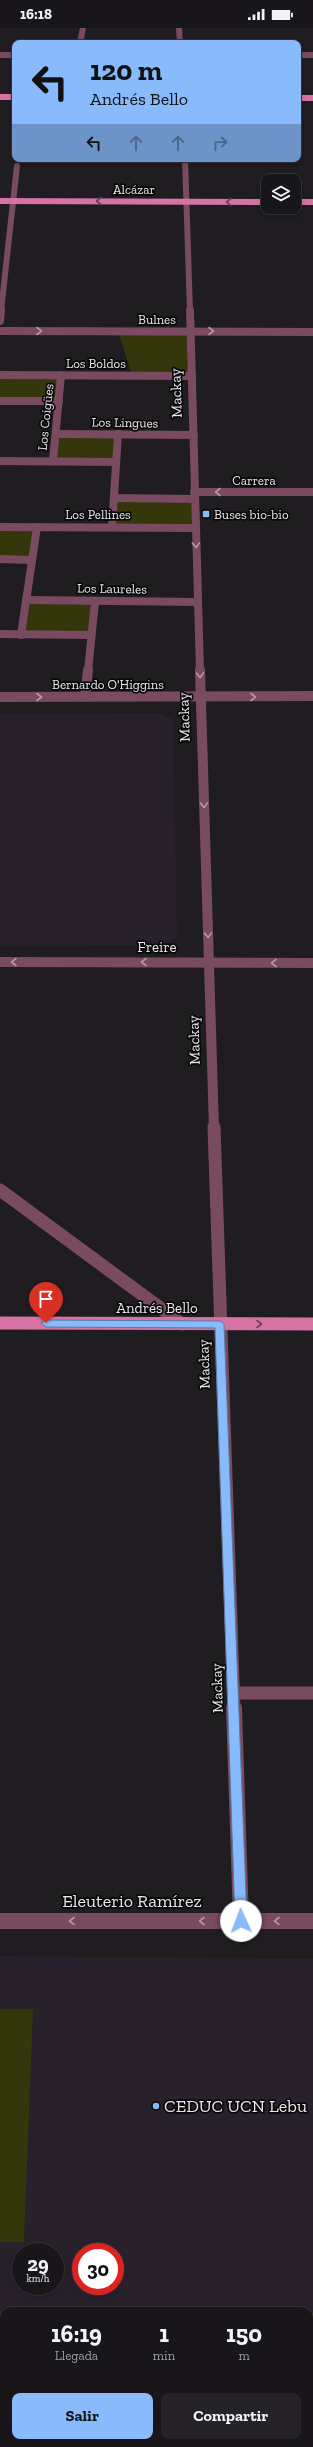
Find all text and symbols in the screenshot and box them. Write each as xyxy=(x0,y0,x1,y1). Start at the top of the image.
text: 16:18 xyxy=(20,5,52,23)
text: 120 m xyxy=(90,54,162,87)
icon: left xyxy=(24,56,76,108)
text: Andrés Bello xyxy=(90,88,188,110)
icon: left xyxy=(83,132,105,154)
icon: ahead xyxy=(125,132,147,154)
icon: ahead xyxy=(167,132,189,154)
icon: right xyxy=(209,132,231,154)
map controls xyxy=(261,174,301,214)
button: layers xyxy=(261,174,301,214)
street label: Alcázar xyxy=(113,182,155,197)
one-way arrow xyxy=(96,197,102,205)
one-way arrow xyxy=(226,198,232,206)
street label: Bulnes xyxy=(138,312,176,327)
one-way arrow xyxy=(36,327,42,335)
one-way arrow xyxy=(208,327,214,335)
street label: Los Boldos xyxy=(66,356,126,371)
street label: Mackay xyxy=(166,368,186,418)
street label: Los Coigües xyxy=(35,382,57,451)
street label: Los Lingues xyxy=(91,414,159,431)
street label: Carrera xyxy=(232,473,276,488)
one-way arrow xyxy=(215,488,221,496)
street label: Los Pellines xyxy=(65,507,131,522)
place label: Buses bio-bio xyxy=(214,507,289,522)
marker: Buses bio-bio xyxy=(201,509,211,519)
one-way arrow xyxy=(192,542,200,548)
street label: Los Laureles xyxy=(77,580,147,597)
one-way arrow xyxy=(195,672,204,678)
street label: Bernardo O'Higgins xyxy=(52,677,164,692)
street label: Mackay xyxy=(174,692,194,742)
one-way arrow xyxy=(36,693,42,701)
one-way arrow xyxy=(250,693,256,701)
one-way arrow xyxy=(199,802,208,808)
one-way arrow xyxy=(203,932,212,938)
street label: Freire xyxy=(137,938,177,956)
one-way arrow xyxy=(11,958,17,966)
one-way arrow xyxy=(141,958,147,966)
one-way arrow xyxy=(271,959,277,967)
street label: Mackay xyxy=(184,1015,204,1065)
pin xyxy=(29,1282,63,1323)
icon: arrive xyxy=(35,1288,57,1310)
street label: Andrés Bello xyxy=(116,1299,198,1317)
one-way arrow xyxy=(256,1320,262,1328)
street label: Mackay xyxy=(194,1339,214,1389)
street label: Mackay xyxy=(207,1663,227,1713)
street label: Eleuterio Ramírez xyxy=(62,1890,202,1912)
position arrow xyxy=(220,1900,262,1942)
one-way arrow xyxy=(69,1917,75,1925)
one-way arrow xyxy=(199,1917,205,1925)
one-way arrow xyxy=(274,1917,280,1925)
place label: CEDUC UCN Lebu xyxy=(164,2095,307,2117)
marker: CEDUC UCN Lebu xyxy=(151,2101,161,2111)
speed limit sign: 30 xyxy=(72,2243,124,2295)
text: 29 xyxy=(27,2252,49,2276)
text: km/h xyxy=(27,2273,49,2285)
text: 16:19 xyxy=(51,2319,102,2348)
text: 1 xyxy=(159,2319,169,2348)
text: 150 xyxy=(226,2319,262,2348)
text: Llegada xyxy=(55,2348,98,2363)
text: min xyxy=(153,2348,175,2363)
text: m xyxy=(238,2348,250,2363)
button: Salir xyxy=(12,2393,153,2439)
button: Compartir xyxy=(161,2393,301,2439)

